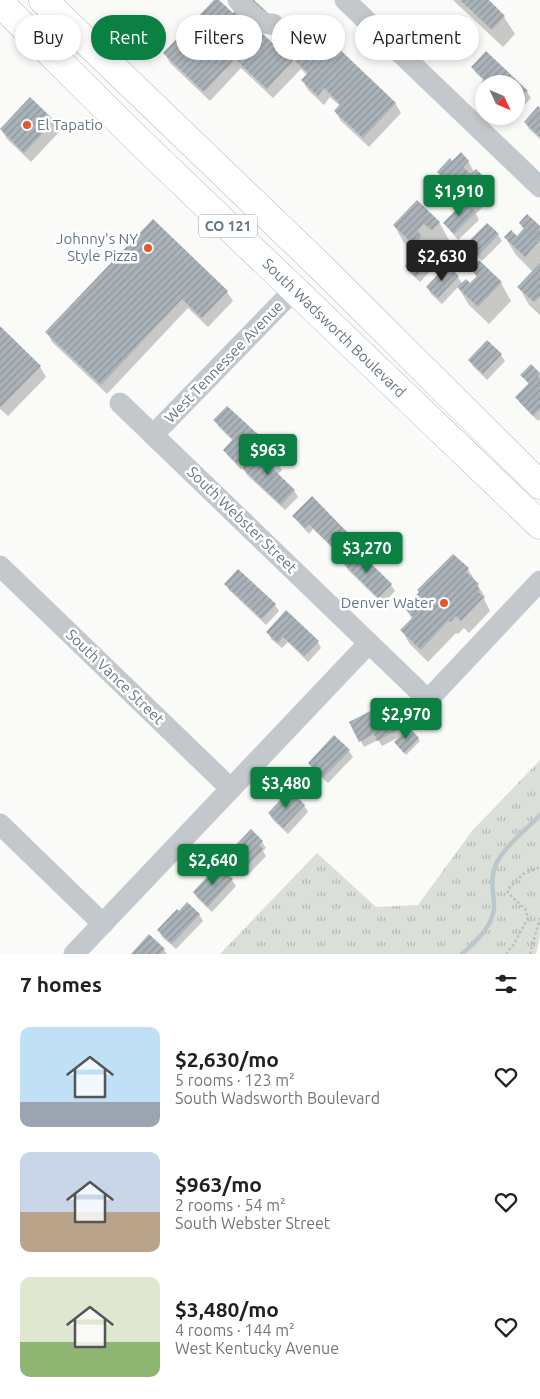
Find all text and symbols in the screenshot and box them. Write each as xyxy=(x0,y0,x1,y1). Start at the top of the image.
chip: Buy xyxy=(15,15,81,60)
chip: Rent xyxy=(91,15,166,60)
chip: Filters xyxy=(176,15,262,60)
chip: New xyxy=(272,15,345,60)
chip: Apartment xyxy=(355,15,479,60)
north arrow xyxy=(475,75,525,125)
map controls xyxy=(475,75,525,125)
place label: El Tapatio xyxy=(37,116,103,133)
marker: El Tapatio xyxy=(21,119,33,131)
pin: $1,910 xyxy=(418,174,500,217)
text: $1,910 xyxy=(434,182,484,200)
road number: CO 121 xyxy=(199,215,257,238)
place label: Johnny's NY Style Pizza xyxy=(56,230,138,264)
pin: $2,630 xyxy=(401,240,483,282)
marker: Johnny's NY Style Pizza xyxy=(142,242,154,254)
text: $2,630 xyxy=(417,247,467,265)
street label: South Wadsworth Boulevard xyxy=(259,255,409,401)
street label: West Tennessee Avenue xyxy=(161,297,286,426)
pin: $963 xyxy=(238,434,298,476)
text: $963 xyxy=(250,441,286,459)
street label: South Webster Street xyxy=(184,463,301,576)
pin: $3,270 xyxy=(326,532,408,574)
text: $3,270 xyxy=(342,539,392,557)
place label: Denver Water xyxy=(341,594,434,611)
marker: Denver Water xyxy=(438,597,450,609)
street label: South Vance Street xyxy=(63,626,168,728)
pin: $2,970 xyxy=(365,698,447,740)
text: $2,970 xyxy=(381,705,431,723)
pin: $3,480 xyxy=(245,766,327,809)
text: $3,480 xyxy=(261,774,311,792)
pin: $2,640 xyxy=(172,844,254,886)
text: $2,640 xyxy=(188,851,238,869)
icon: filters xyxy=(492,970,520,998)
text: 7 homes xyxy=(20,972,102,996)
icon: home xyxy=(60,1047,120,1107)
text: $2,630/mo xyxy=(175,1047,279,1071)
icon: heart xyxy=(492,1063,520,1091)
text: 5 rooms · 123 m² xyxy=(175,1071,295,1089)
text: South Wadsworth Boulevard xyxy=(175,1089,380,1107)
icon: home xyxy=(60,1172,120,1232)
text: $963/mo xyxy=(175,1172,262,1196)
icon: heart xyxy=(492,1188,520,1216)
text: 2 rooms · 54 m² xyxy=(175,1196,286,1214)
text: South Webster Street xyxy=(175,1214,330,1232)
icon: home xyxy=(60,1297,120,1357)
text: $3,480/mo xyxy=(175,1297,279,1321)
icon: heart xyxy=(492,1313,520,1341)
text: 4 rooms · 144 m² xyxy=(175,1321,295,1339)
text: West Kentucky Avenue xyxy=(175,1339,339,1357)

